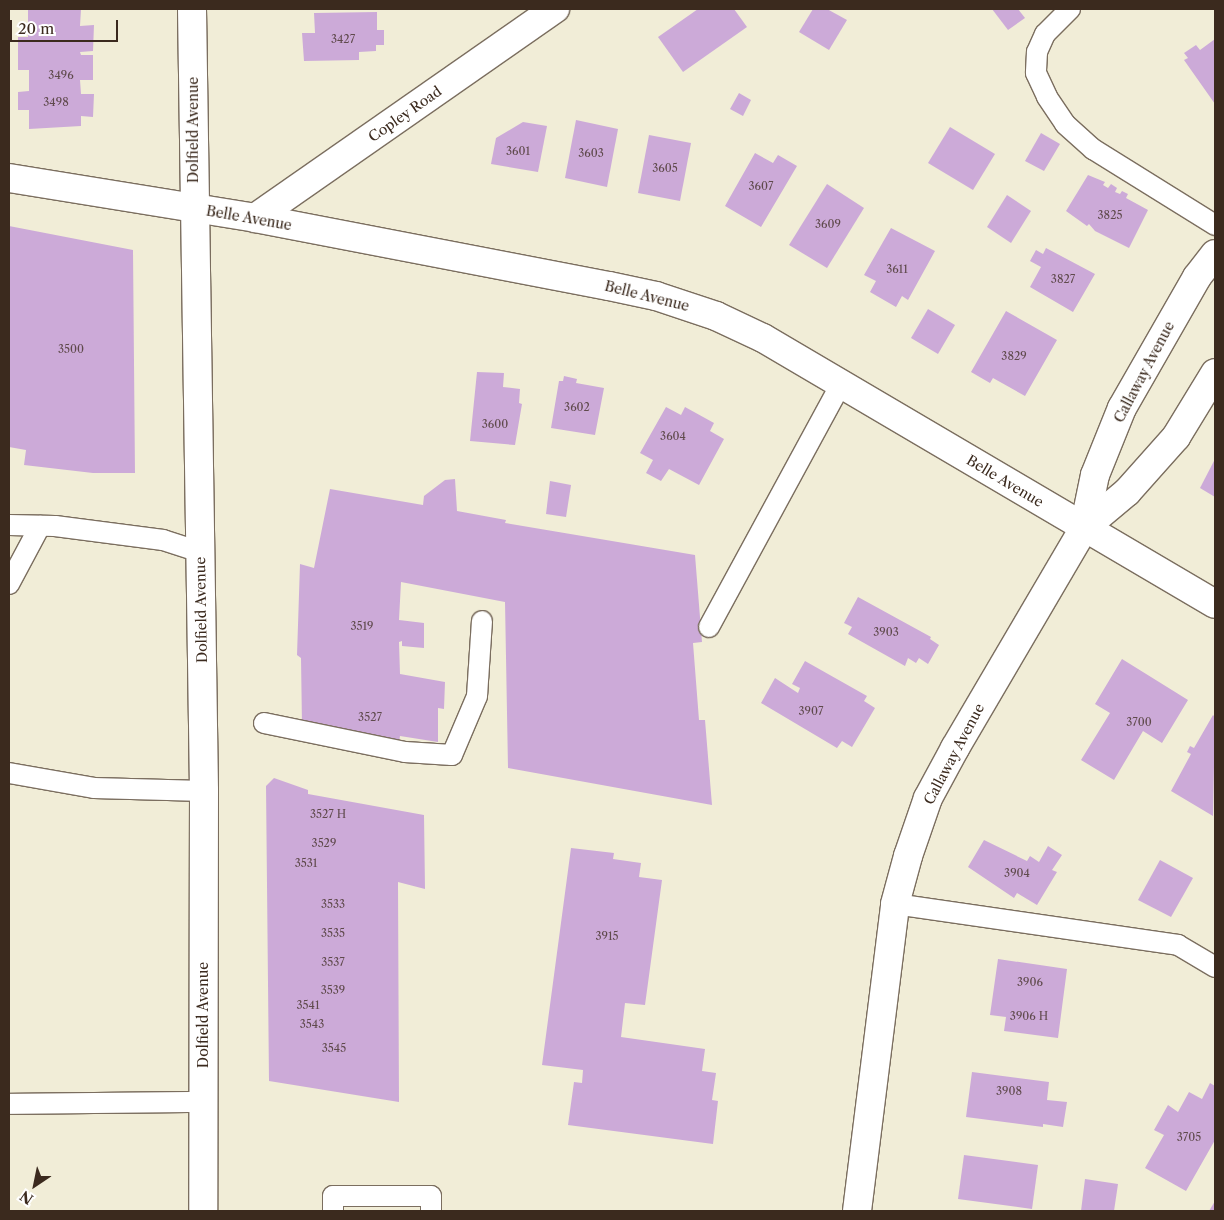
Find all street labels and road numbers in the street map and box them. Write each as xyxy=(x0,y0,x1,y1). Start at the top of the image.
street label: Dolfield Avenue xyxy=(185,77,201,183)
street label: Copley Road xyxy=(365,82,445,146)
street label: Belle Avenue xyxy=(205,202,293,234)
street label: Belle Avenue xyxy=(603,277,691,315)
street label: Callaway Avenue xyxy=(1110,318,1178,426)
street label: Belle Avenue xyxy=(963,451,1047,511)
street label: Dolfield Avenue xyxy=(192,556,210,664)
street label: Callaway Avenue xyxy=(920,700,988,808)
street label: Dolfield Avenue xyxy=(195,962,211,1068)

